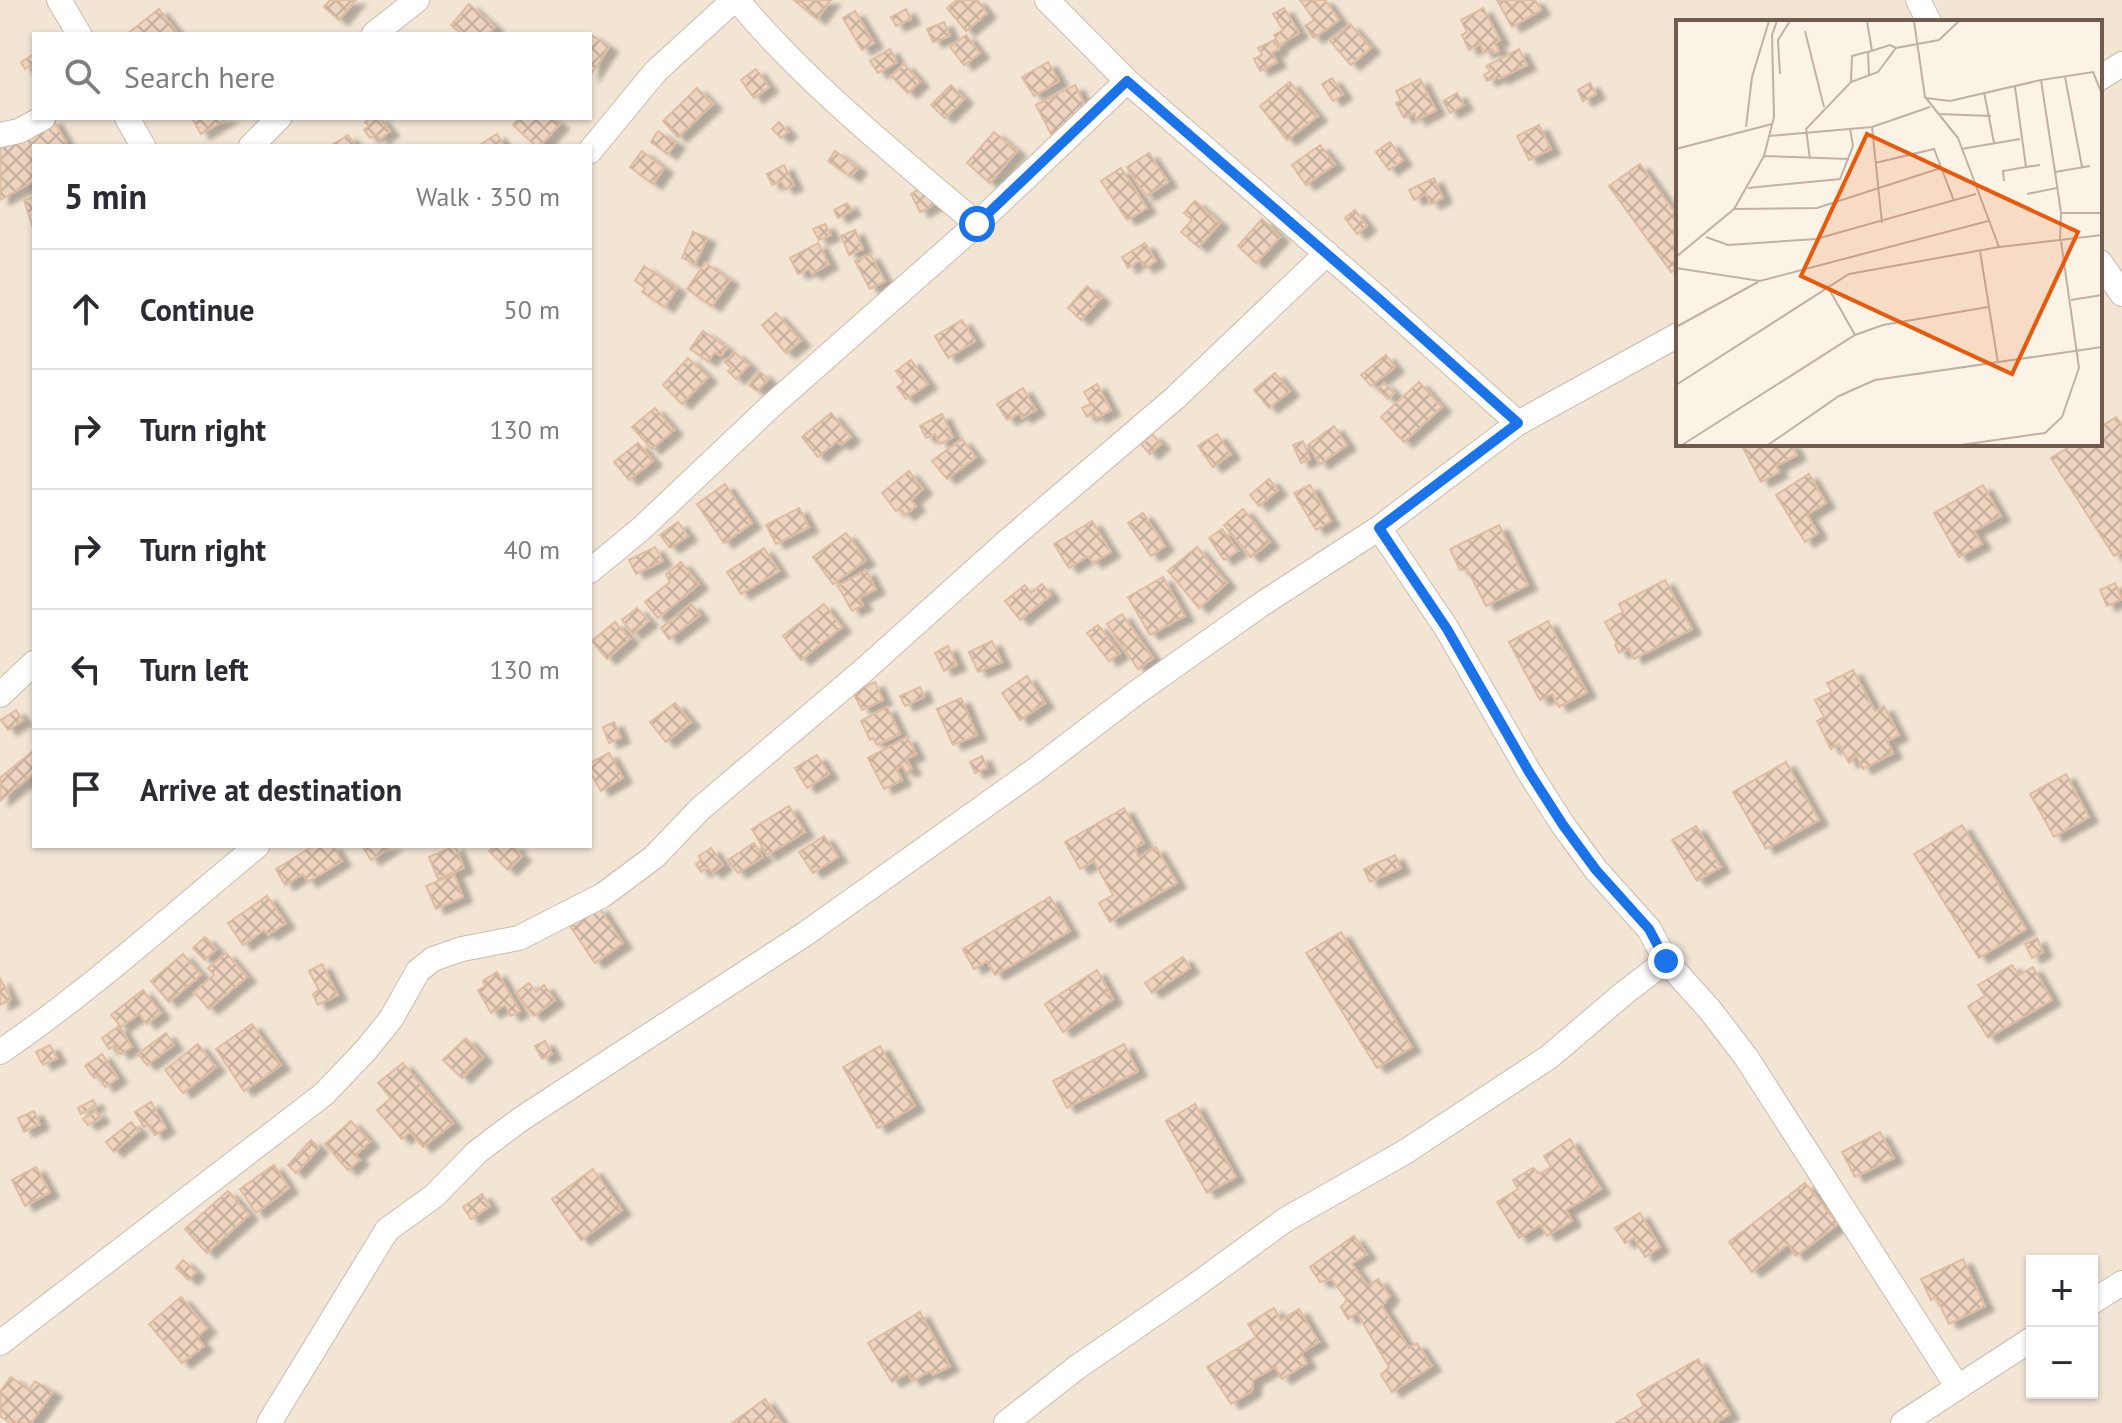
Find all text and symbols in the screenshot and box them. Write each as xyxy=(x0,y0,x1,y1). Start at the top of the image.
inset map xyxy=(1676,20,2102,446)
search box xyxy=(32,32,592,120)
icon: search xyxy=(60,54,104,98)
text: Search here xyxy=(124,57,275,96)
text: 5 min xyxy=(64,174,147,218)
text: Walk · 350 m xyxy=(416,180,560,213)
route start xyxy=(959,206,995,242)
icon: ahead xyxy=(64,287,108,331)
text: Continue xyxy=(140,290,254,329)
text: 50 m xyxy=(504,293,560,326)
icon: right xyxy=(64,407,108,451)
text: Turn right xyxy=(140,410,266,449)
text: 130 m xyxy=(489,413,560,446)
icon: right xyxy=(64,527,108,571)
text: Turn right xyxy=(140,530,266,569)
text: 40 m xyxy=(504,533,560,566)
icon: left xyxy=(64,647,108,691)
text: Turn left xyxy=(140,650,248,689)
text: 130 m xyxy=(489,653,560,686)
icon: arrive xyxy=(64,767,108,811)
text: Arrive at destination xyxy=(140,770,402,809)
route end xyxy=(1648,943,1684,979)
map controls xyxy=(2026,1255,2098,1399)
button: + xyxy=(2026,1255,2098,1327)
button: − xyxy=(2026,1327,2098,1399)

